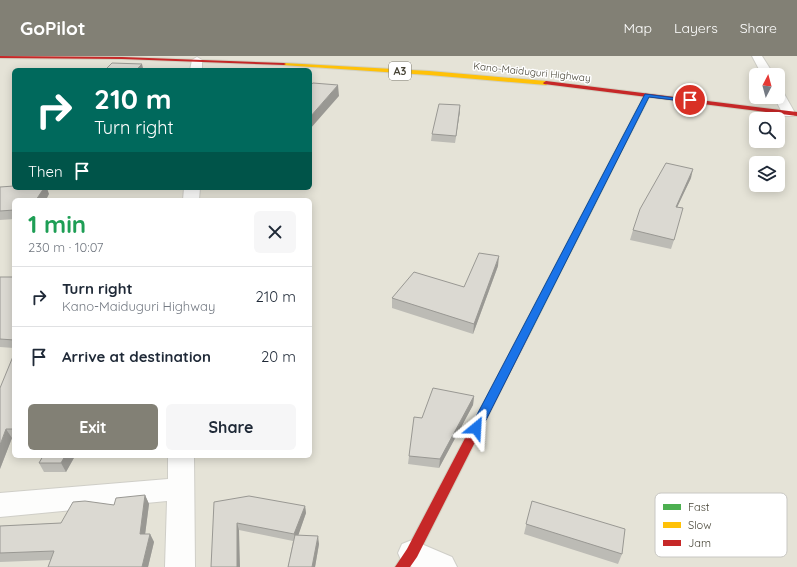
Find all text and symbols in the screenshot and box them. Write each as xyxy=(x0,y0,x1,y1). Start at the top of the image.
text: GoPilot xyxy=(20,16,86,40)
text: Map xyxy=(623,19,652,37)
text: Layers xyxy=(674,19,718,37)
text: Share xyxy=(740,19,777,37)
street label: Kano-Maiduguri Highway xyxy=(473,59,591,85)
road number: A3 xyxy=(389,62,411,80)
north arrow xyxy=(749,68,785,104)
map controls xyxy=(749,68,785,192)
text: 210 m xyxy=(94,81,172,116)
pin xyxy=(673,83,707,117)
icon: right xyxy=(28,84,80,136)
icon: arrive xyxy=(679,89,701,111)
button: search xyxy=(749,112,785,148)
text: Turn right xyxy=(94,116,174,139)
button: layers xyxy=(749,156,785,192)
icon: arrive xyxy=(71,160,93,182)
text: Then xyxy=(28,162,63,181)
text: 1 min xyxy=(28,209,86,239)
button: close xyxy=(254,211,296,253)
text: 230 m · 10:07 xyxy=(28,239,103,255)
text: Turn right xyxy=(62,279,133,298)
icon: right xyxy=(28,286,50,308)
text: 210 m xyxy=(255,287,296,306)
text: Kano-Maiduguri Highway xyxy=(62,298,215,314)
icon: arrive xyxy=(28,346,50,368)
text: Arrive at destination xyxy=(62,347,211,366)
text: 20 m xyxy=(261,347,296,366)
button: Exit xyxy=(28,404,158,450)
button: Share xyxy=(166,404,296,450)
position arrow xyxy=(455,407,497,449)
legend xyxy=(655,493,787,557)
text: Fast xyxy=(688,500,710,514)
text: Slow xyxy=(688,518,712,532)
text: Jam xyxy=(688,536,711,550)

